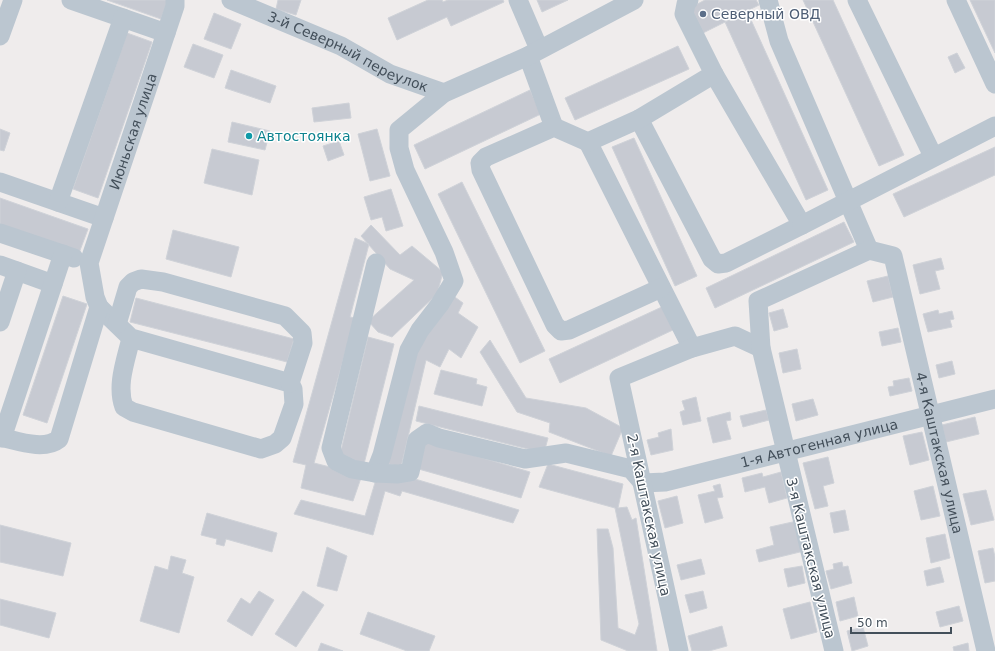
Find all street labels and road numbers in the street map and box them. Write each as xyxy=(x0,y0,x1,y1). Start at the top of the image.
street label: 3-й Северный переулок xyxy=(265,8,430,95)
street label: Июньская улица xyxy=(106,71,160,192)
street label: 4-я Каштакская улица xyxy=(913,371,966,535)
street label: 1-я Автогенная улица xyxy=(739,416,900,471)
street label: 2-я Каштакская улица xyxy=(624,432,674,598)
street label: 3-я Каштакская улица xyxy=(783,476,839,640)

